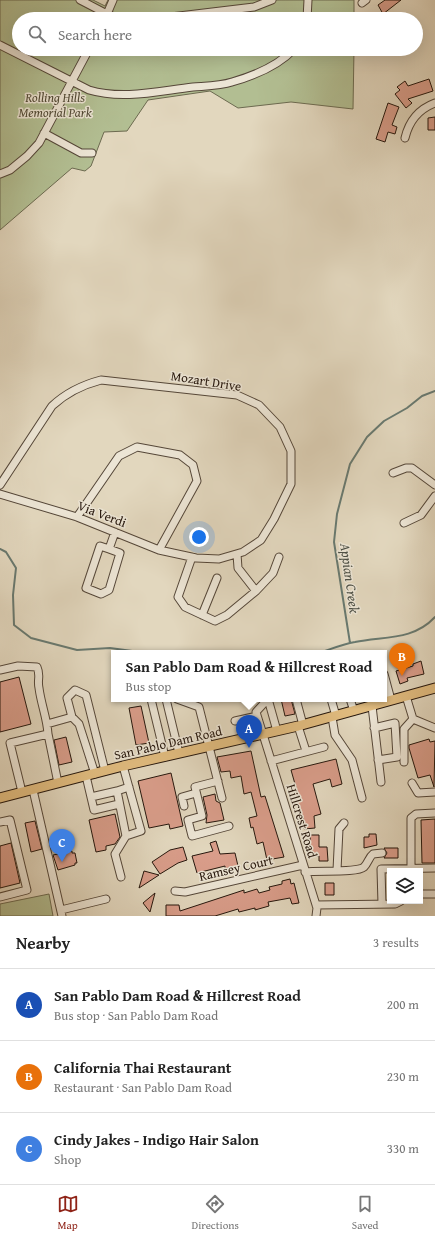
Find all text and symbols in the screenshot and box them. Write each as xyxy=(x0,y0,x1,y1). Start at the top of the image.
search box xyxy=(12,12,423,56)
icon: search xyxy=(26,23,48,45)
text: Search here xyxy=(58,24,132,45)
park label: Rolling Hills Memorial Park xyxy=(18,88,92,122)
street label: Mozart Drive xyxy=(169,366,243,396)
street label: Via Verdi xyxy=(75,496,129,532)
your location xyxy=(189,527,209,547)
water label: Appian Creek xyxy=(335,541,365,615)
pin: B xyxy=(389,643,415,676)
popup xyxy=(111,650,387,702)
text: San Pablo Dam Road & Hillcrest Road xyxy=(126,656,372,677)
text: Bus stop xyxy=(126,677,171,696)
pin: A xyxy=(236,715,262,748)
street label: San Pablo Dam Road xyxy=(112,721,224,765)
street label: Hillcrest Road xyxy=(282,782,322,860)
pin: C xyxy=(49,829,75,862)
street label: Ramsey Court xyxy=(197,850,275,886)
map controls xyxy=(387,868,423,904)
button: layers xyxy=(387,868,423,904)
text: Nearby xyxy=(16,930,70,955)
text: 3 results xyxy=(373,933,419,952)
text: San Pablo Dam Road & Hillcrest Road xyxy=(54,985,301,1006)
text: A xyxy=(25,995,33,1014)
text: 200 m xyxy=(387,995,419,1014)
text: Bus stop · San Pablo Dam Road xyxy=(54,1006,218,1025)
text: California Thai Restaurant xyxy=(54,1057,232,1078)
text: B xyxy=(25,1067,33,1086)
text: 230 m xyxy=(387,1067,419,1086)
text: Restaurant · San Pablo Dam Road xyxy=(54,1078,232,1097)
text: Cindy Jakes - Indigo Hair Salon xyxy=(54,1129,259,1150)
text: C xyxy=(25,1139,33,1158)
text: 330 m xyxy=(387,1139,419,1158)
text: Shop xyxy=(54,1150,81,1169)
tab: Map xyxy=(57,1193,79,1233)
tab: Directions xyxy=(192,1193,239,1233)
tab: Saved xyxy=(352,1193,378,1233)

